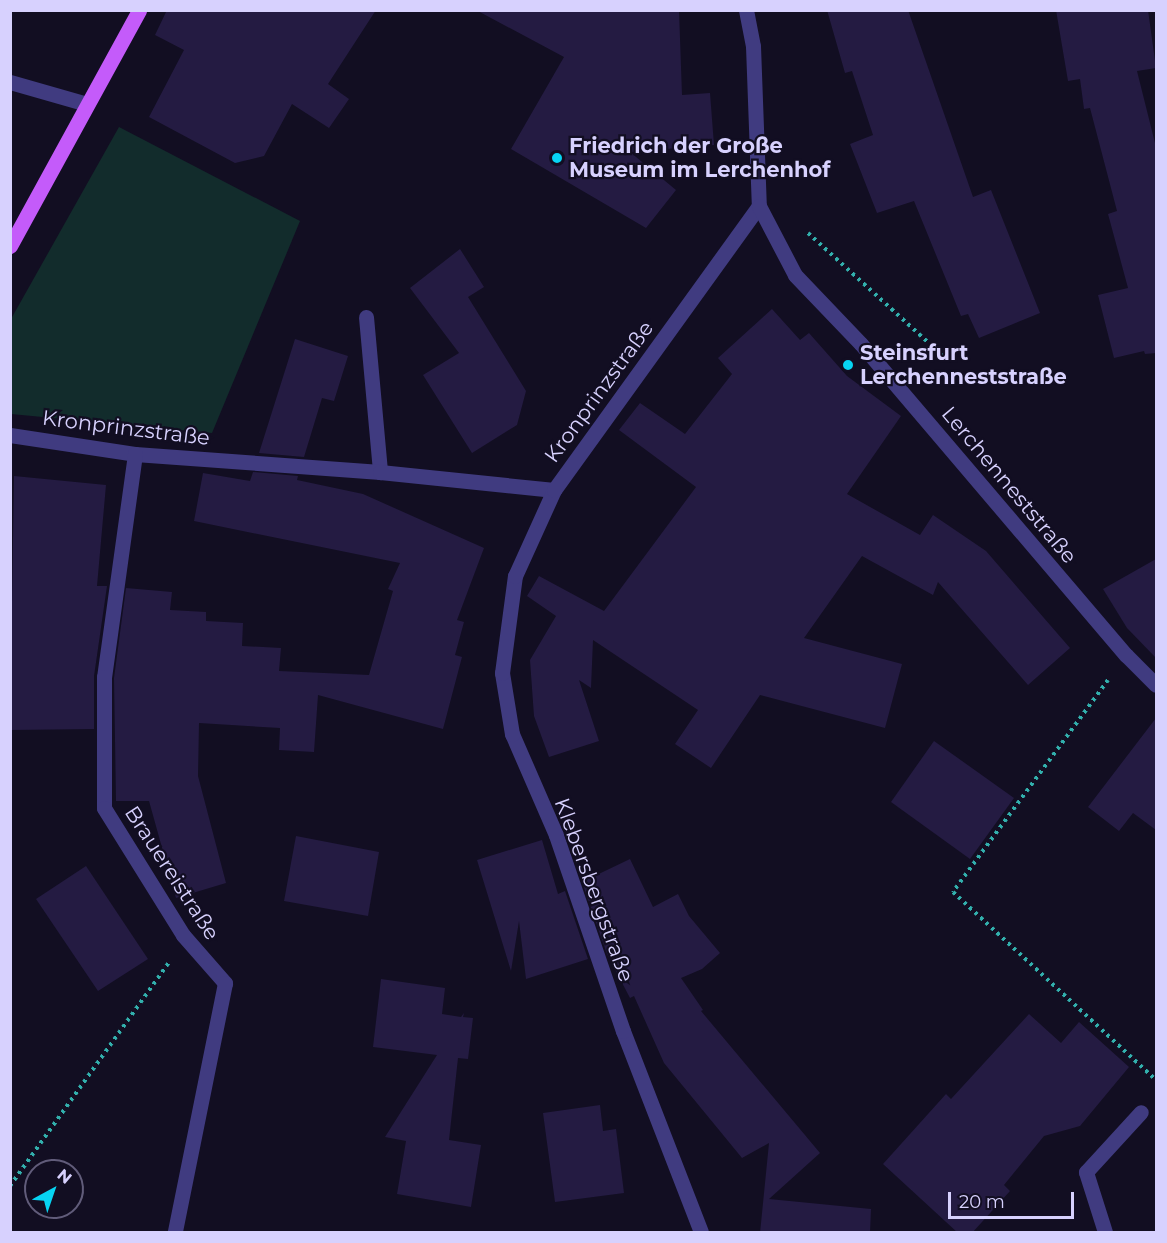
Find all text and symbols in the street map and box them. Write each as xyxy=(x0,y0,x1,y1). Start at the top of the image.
place label: Friedrich der Große Museum im Lerchenhof xyxy=(569,133,830,183)
marker: Friedrich der Große Museum im Lerchenhof xyxy=(550,151,564,165)
street label: Kronprinzstraße xyxy=(539,316,659,468)
place label: Steinsfurt Lerchenneststraße xyxy=(860,340,1067,390)
marker: Steinsfurt Lerchenneststraße xyxy=(841,358,855,372)
street label: Lerchenneststraße xyxy=(936,401,1082,569)
street label: Kronprinzstraße xyxy=(41,405,211,451)
street label: Klebersbergstraße xyxy=(549,795,639,985)
street label: Brauereistraße xyxy=(119,801,225,945)
north arrow xyxy=(24,1159,84,1219)
text: N xyxy=(54,1165,76,1188)
scale bar xyxy=(951,1180,1077,1218)
text: 20 m xyxy=(959,1191,1005,1213)

